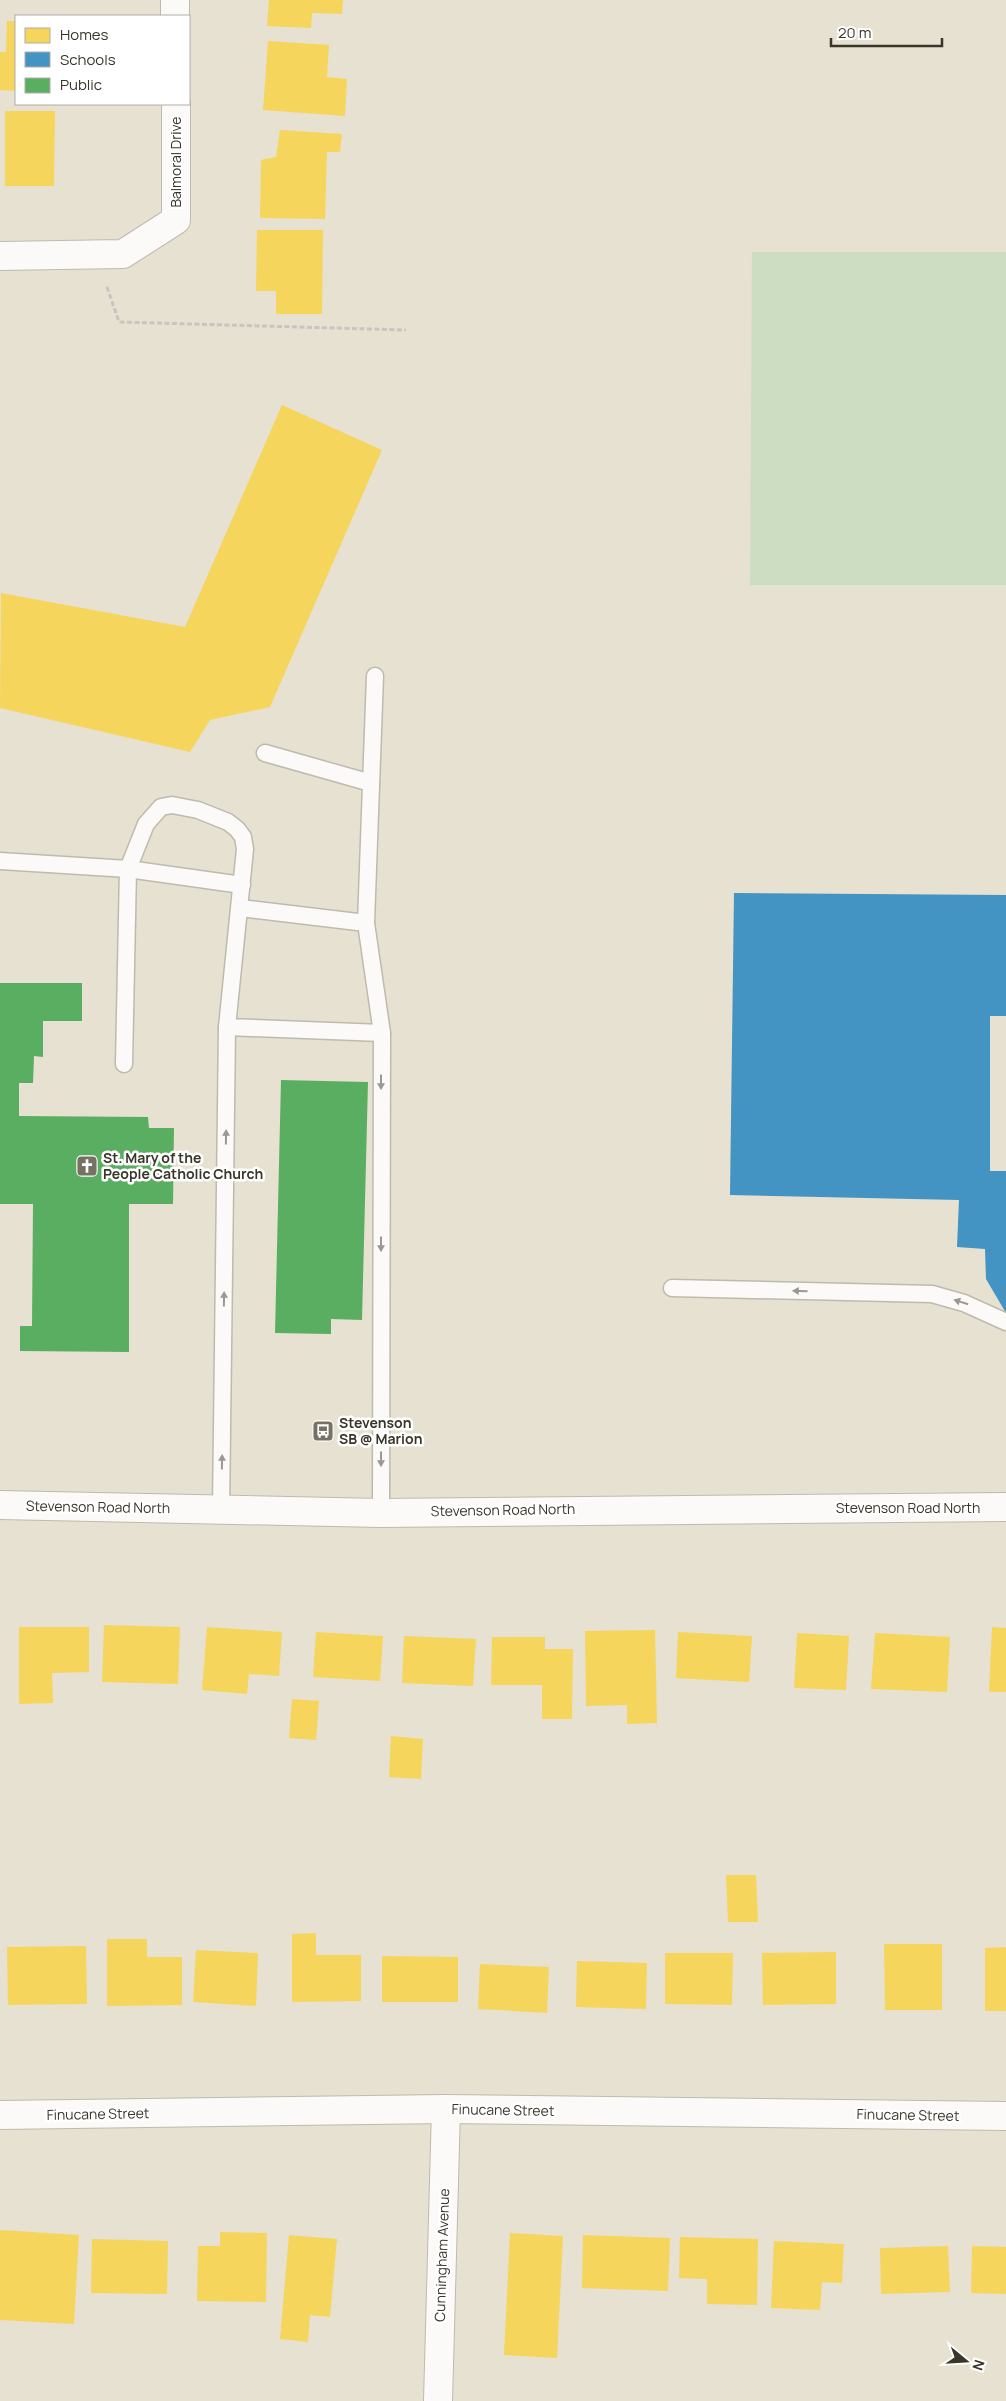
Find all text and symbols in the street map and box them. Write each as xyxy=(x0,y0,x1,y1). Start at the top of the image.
legend xyxy=(15,15,190,105)
scale bar xyxy=(831,15,942,47)
text: 20 m xyxy=(838,22,871,43)
text: Homes xyxy=(60,24,109,45)
text: Schools xyxy=(60,49,116,70)
text: Public xyxy=(60,74,102,95)
street label: Balmoral Drive xyxy=(166,116,185,208)
one-way arrow xyxy=(377,1074,385,1090)
one-way arrow xyxy=(222,1129,230,1145)
place label: St. Mary of the People Catholic Church xyxy=(103,1148,263,1183)
church icon: St. Mary of the People Catholic Church xyxy=(75,1154,99,1178)
one-way arrow xyxy=(377,1236,385,1252)
one-way arrow xyxy=(792,1287,808,1295)
one-way arrow xyxy=(220,1291,228,1307)
one-way arrow xyxy=(954,1298,969,1306)
place label: Stevenson SB @ Marion xyxy=(339,1413,422,1448)
bus stop icon: Stevenson SB @ Marion xyxy=(311,1419,335,1443)
one-way arrow xyxy=(377,1451,385,1467)
one-way arrow xyxy=(218,1453,226,1469)
street label: Stevenson Road North xyxy=(26,1496,170,1517)
street label: Stevenson Road North xyxy=(836,1498,980,1517)
street label: Stevenson Road North xyxy=(431,1499,575,1520)
street label: Finucane Street xyxy=(451,2099,555,2120)
street label: Finucane Street xyxy=(46,2103,150,2124)
street label: Finucane Street xyxy=(856,2104,960,2125)
street label: Cunningham Avenue xyxy=(430,2188,453,2322)
north arrow xyxy=(941,2336,991,2386)
text: N xyxy=(968,2357,989,2373)

